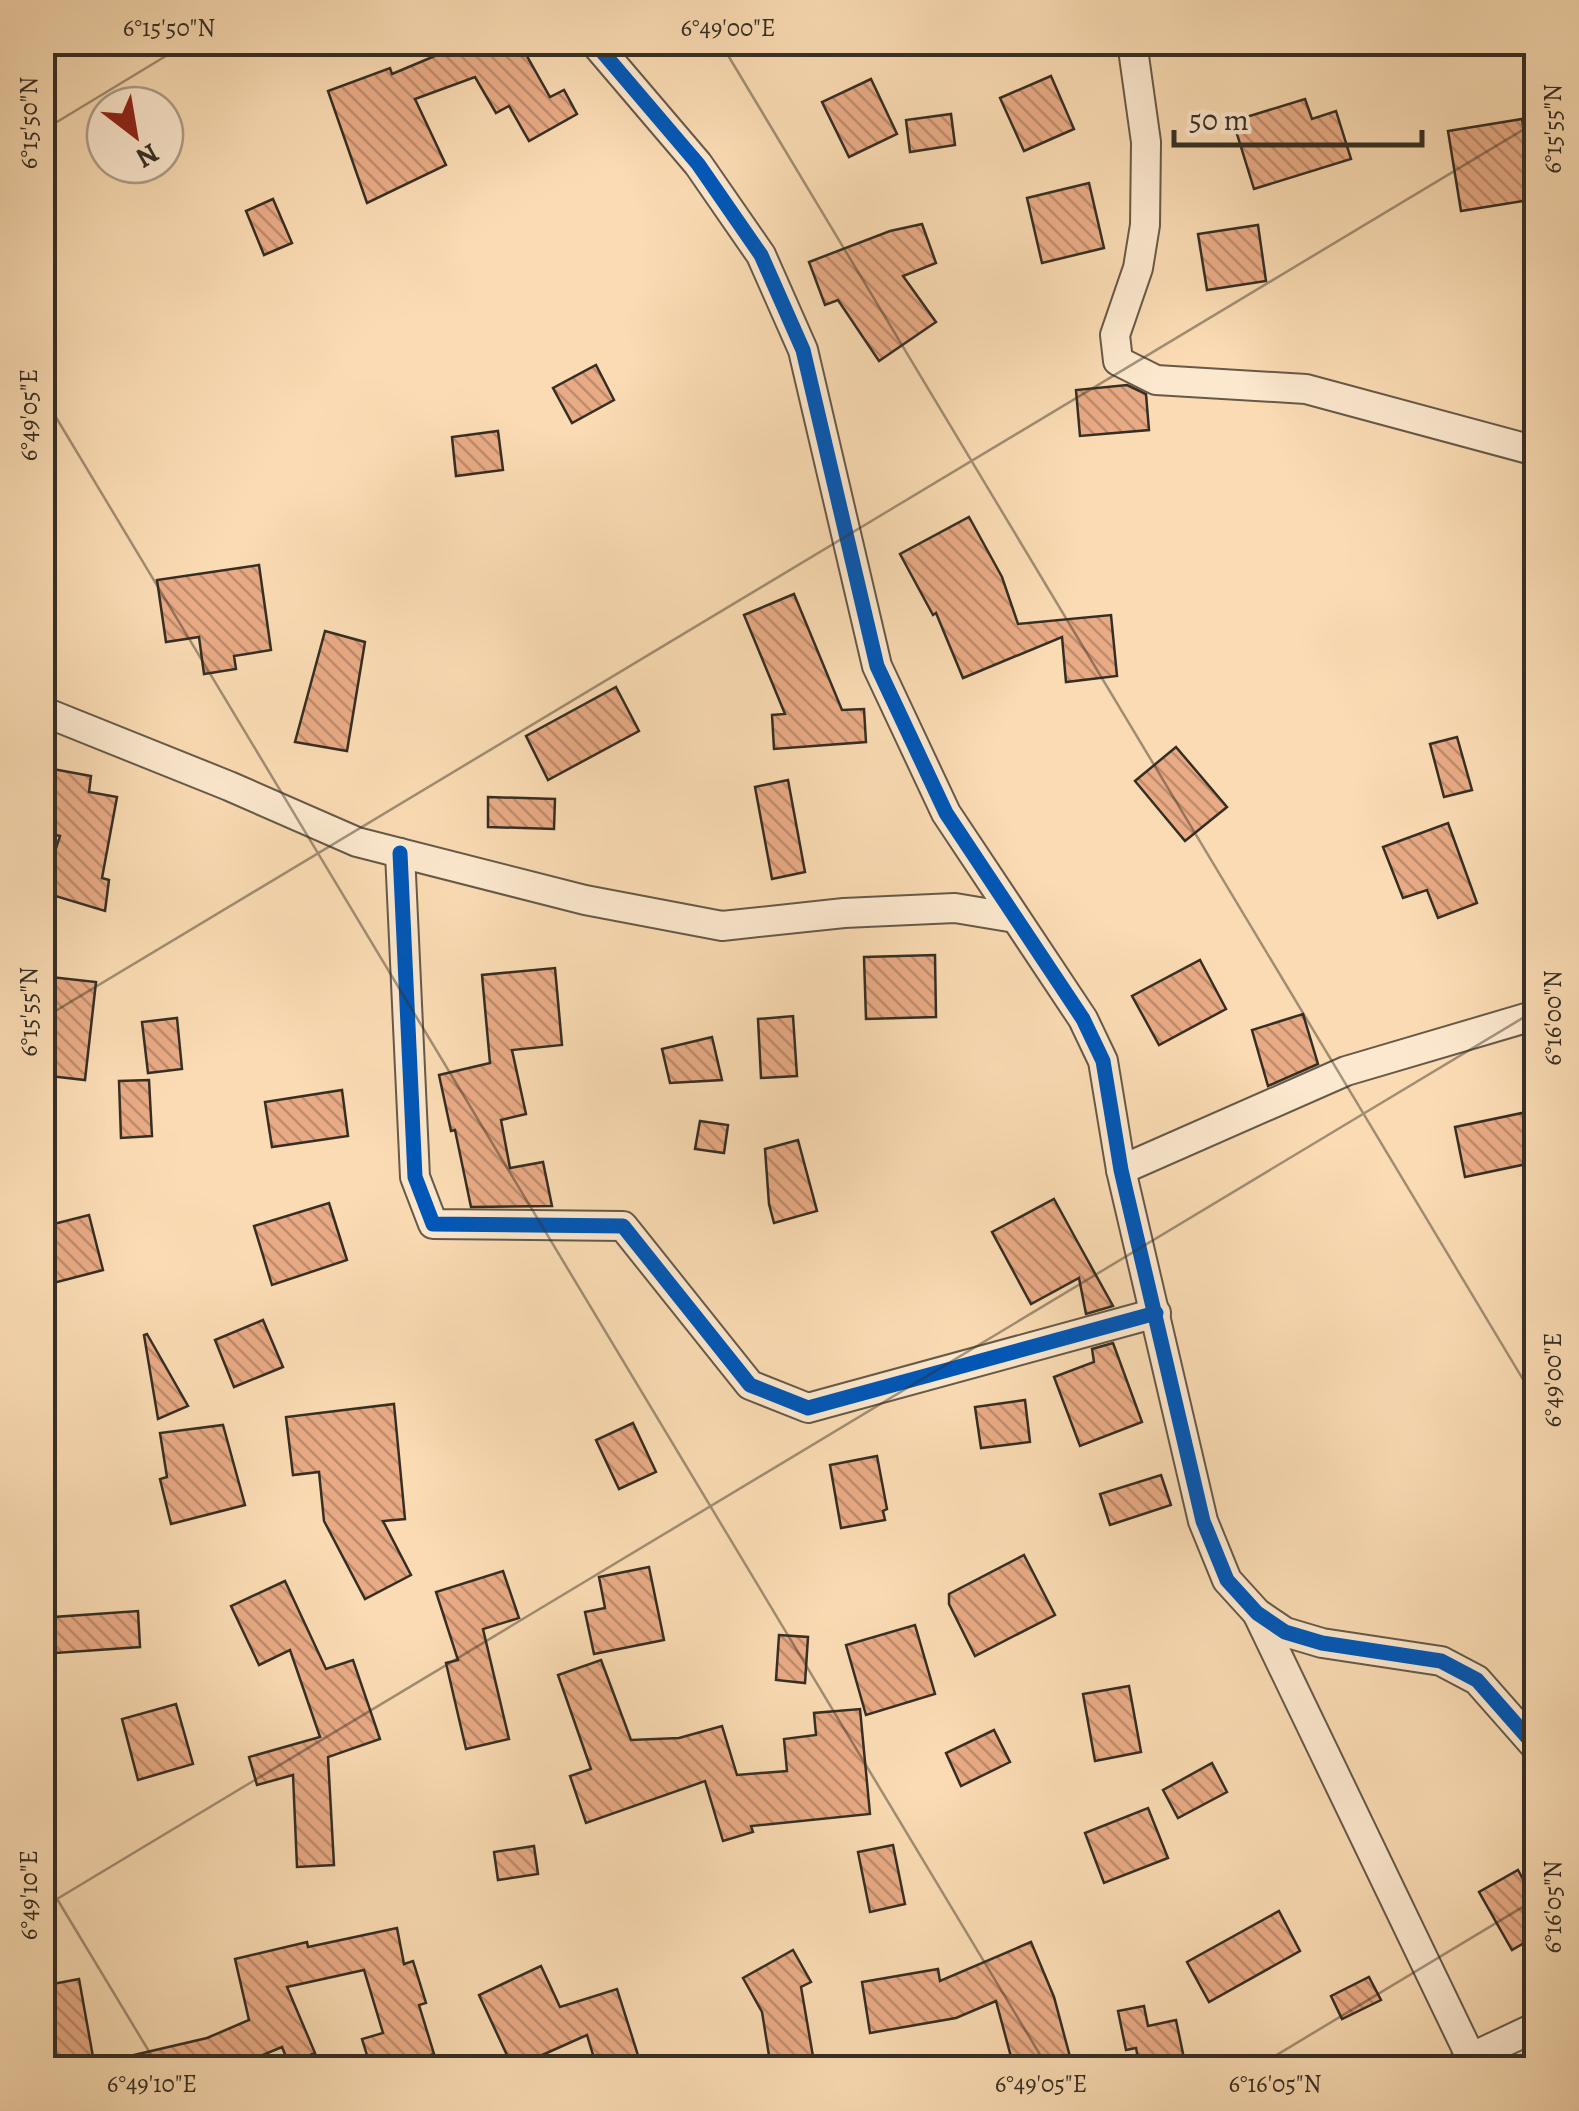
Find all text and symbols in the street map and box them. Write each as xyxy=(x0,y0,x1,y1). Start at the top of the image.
text: 6°15'50"N xyxy=(123,11,215,45)
text: 6°49'00"E xyxy=(680,11,776,45)
text: 6°15'50"N xyxy=(12,77,46,169)
text: 6°15'55"N xyxy=(1536,84,1570,174)
north arrow xyxy=(85,85,185,185)
scale bar xyxy=(1174,85,1422,147)
text: 50 m xyxy=(1189,100,1249,140)
text: N xyxy=(129,134,166,177)
text: 6°49'05"E xyxy=(12,369,46,461)
text: 6°15'55"N xyxy=(12,967,46,1057)
text: 6°16'00"N xyxy=(1536,970,1570,1066)
text: 6°49'00"E xyxy=(1536,1332,1570,1428)
text: 6°49'10"E xyxy=(12,1850,46,1940)
text: 6°16'05"N xyxy=(1536,1860,1570,1954)
text: 6°49'10"E xyxy=(107,2067,197,2101)
text: 6°49'05"E xyxy=(995,2067,1087,2101)
text: 6°16'05"N xyxy=(1228,2067,1322,2101)

